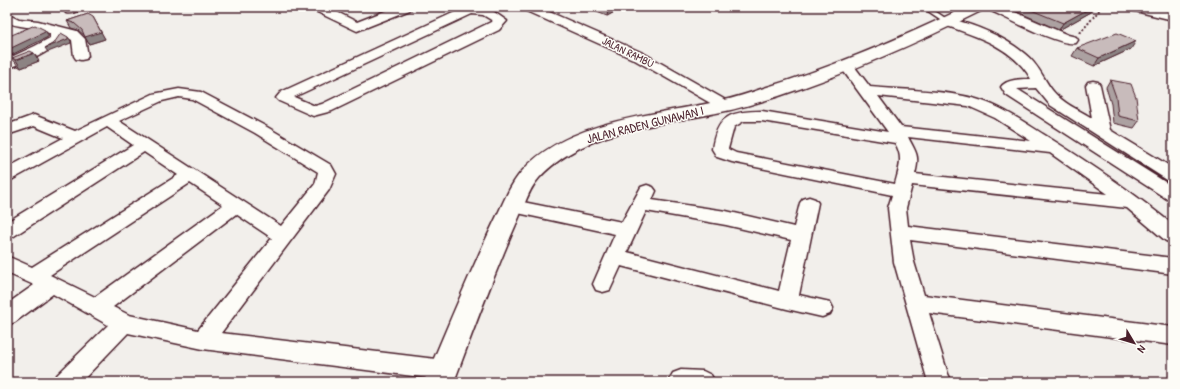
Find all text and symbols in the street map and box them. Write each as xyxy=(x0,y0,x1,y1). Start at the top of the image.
street label: JALAN RAMBU xyxy=(600,33,656,71)
street label: JALAN RADEN GUNAWAN I xyxy=(584,101,706,147)
north arrow xyxy=(1114,323,1154,363)
text: N xyxy=(1134,343,1149,356)

